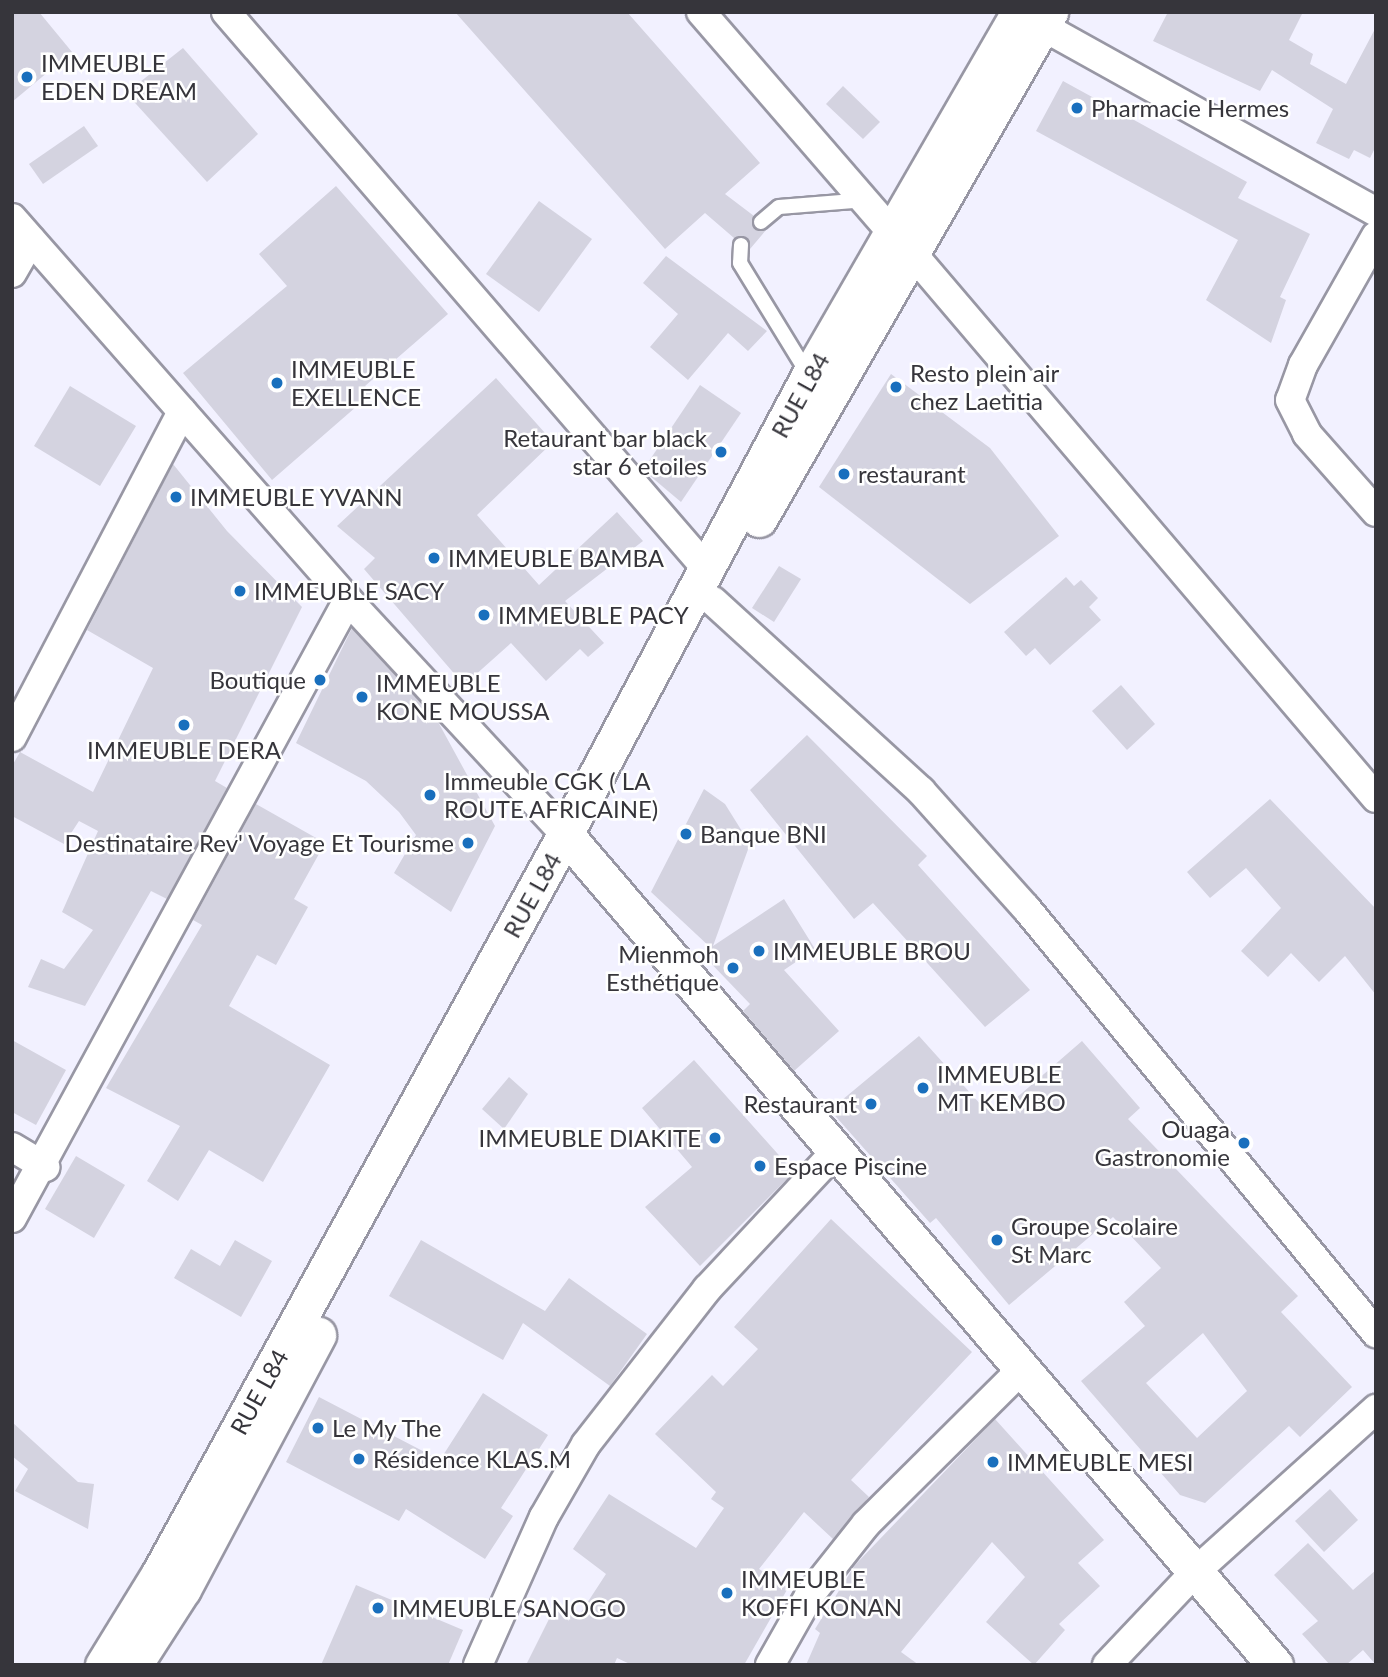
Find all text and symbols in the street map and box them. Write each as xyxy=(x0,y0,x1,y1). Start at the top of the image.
place label: IMMEUBLE EDEN DREAM xyxy=(41,49,197,105)
marker: IMMEUBLE EDEN DREAM xyxy=(19,69,35,85)
place label: Pharmacie Hermes xyxy=(1091,94,1289,122)
marker: Pharmacie Hermes xyxy=(1069,100,1085,116)
street label: RUE L84 xyxy=(765,347,835,443)
place label: IMMEUBLE EXELLENCE xyxy=(291,355,421,411)
place label: Resto plein air chez Laetitia xyxy=(910,359,1059,415)
marker: IMMEUBLE EXELLENCE xyxy=(269,375,285,391)
marker: Resto plein air chez Laetitia xyxy=(888,379,904,395)
place label: Retaurant bar black star 6 etoiles xyxy=(503,424,707,480)
marker: Retaurant bar black star 6 etoiles xyxy=(713,444,729,460)
place label: restaurant xyxy=(858,460,966,488)
marker: restaurant xyxy=(836,466,852,482)
place label: IMMEUBLE YVANN xyxy=(190,483,403,511)
marker: IMMEUBLE YVANN xyxy=(168,489,184,505)
place label: IMMEUBLE BAMBA xyxy=(448,544,664,572)
marker: IMMEUBLE BAMBA xyxy=(426,550,442,566)
place label: IMMEUBLE SACY xyxy=(254,577,444,605)
marker: IMMEUBLE SACY xyxy=(232,583,248,599)
place label: IMMEUBLE PACY xyxy=(498,601,689,629)
marker: IMMEUBLE PACY xyxy=(476,607,492,623)
place label: Boutique xyxy=(209,666,306,694)
place label: IMMEUBLE KONE MOUSSA xyxy=(376,669,550,725)
marker: Boutique xyxy=(312,672,328,688)
marker: IMMEUBLE KONE MOUSSA xyxy=(354,689,370,705)
marker: IMMEUBLE DERA xyxy=(176,717,192,733)
place label: IMMEUBLE DERA xyxy=(87,736,281,764)
place label: Immeuble CGK ( LA ROUTE AFRICAINE) xyxy=(444,767,659,823)
marker: Immeuble CGK ( LA ROUTE AFRICAINE) xyxy=(422,787,438,803)
place label: Banque BNI xyxy=(700,820,827,848)
marker: Banque BNI xyxy=(678,826,694,842)
place label: Destinataire Rev' Voyage Et Tourisme xyxy=(63,829,454,857)
marker: Destinataire Rev' Voyage Et Tourisme xyxy=(460,835,476,851)
street label: RUE L84 xyxy=(497,847,567,943)
place label: IMMEUBLE BROU xyxy=(773,937,971,965)
place label: Mienmoh Esthétique xyxy=(606,940,719,996)
marker: IMMEUBLE BROU xyxy=(751,943,767,959)
marker: Mienmoh Esthétique xyxy=(725,960,741,976)
place label: IMMEUBLE MT KEMBO xyxy=(937,1060,1066,1116)
marker: IMMEUBLE MT KEMBO xyxy=(915,1080,931,1096)
place label: Restaurant xyxy=(743,1090,857,1118)
marker: Restaurant xyxy=(863,1096,879,1112)
place label: Ouaga Gastronomie xyxy=(1095,1115,1230,1171)
place label: IMMEUBLE DIAKITE xyxy=(478,1124,701,1152)
marker: IMMEUBLE DIAKITE xyxy=(707,1130,723,1146)
marker: Ouaga Gastronomie xyxy=(1236,1135,1252,1151)
place label: Espace Piscine xyxy=(774,1152,927,1180)
marker: Espace Piscine xyxy=(752,1158,768,1174)
place label: Groupe Scolaire St Marc xyxy=(1011,1212,1178,1268)
marker: Groupe Scolaire St Marc xyxy=(989,1232,1005,1248)
street label: RUE L84 xyxy=(224,1344,294,1440)
place label: Le My The xyxy=(332,1414,443,1442)
marker: Le My The xyxy=(310,1420,326,1436)
place label: Résidence KLAS.M xyxy=(373,1445,571,1473)
place label: IMMEUBLE MESI xyxy=(1007,1448,1194,1476)
marker: Résidence KLAS.M xyxy=(351,1451,367,1467)
marker: IMMEUBLE MESI xyxy=(985,1454,1001,1470)
place label: IMMEUBLE KOFFI KONAN xyxy=(741,1565,902,1621)
marker: IMMEUBLE KOFFI KONAN xyxy=(719,1585,735,1601)
place label: IMMEUBLE SANOGO xyxy=(392,1594,626,1622)
marker: IMMEUBLE SANOGO xyxy=(370,1600,386,1616)

